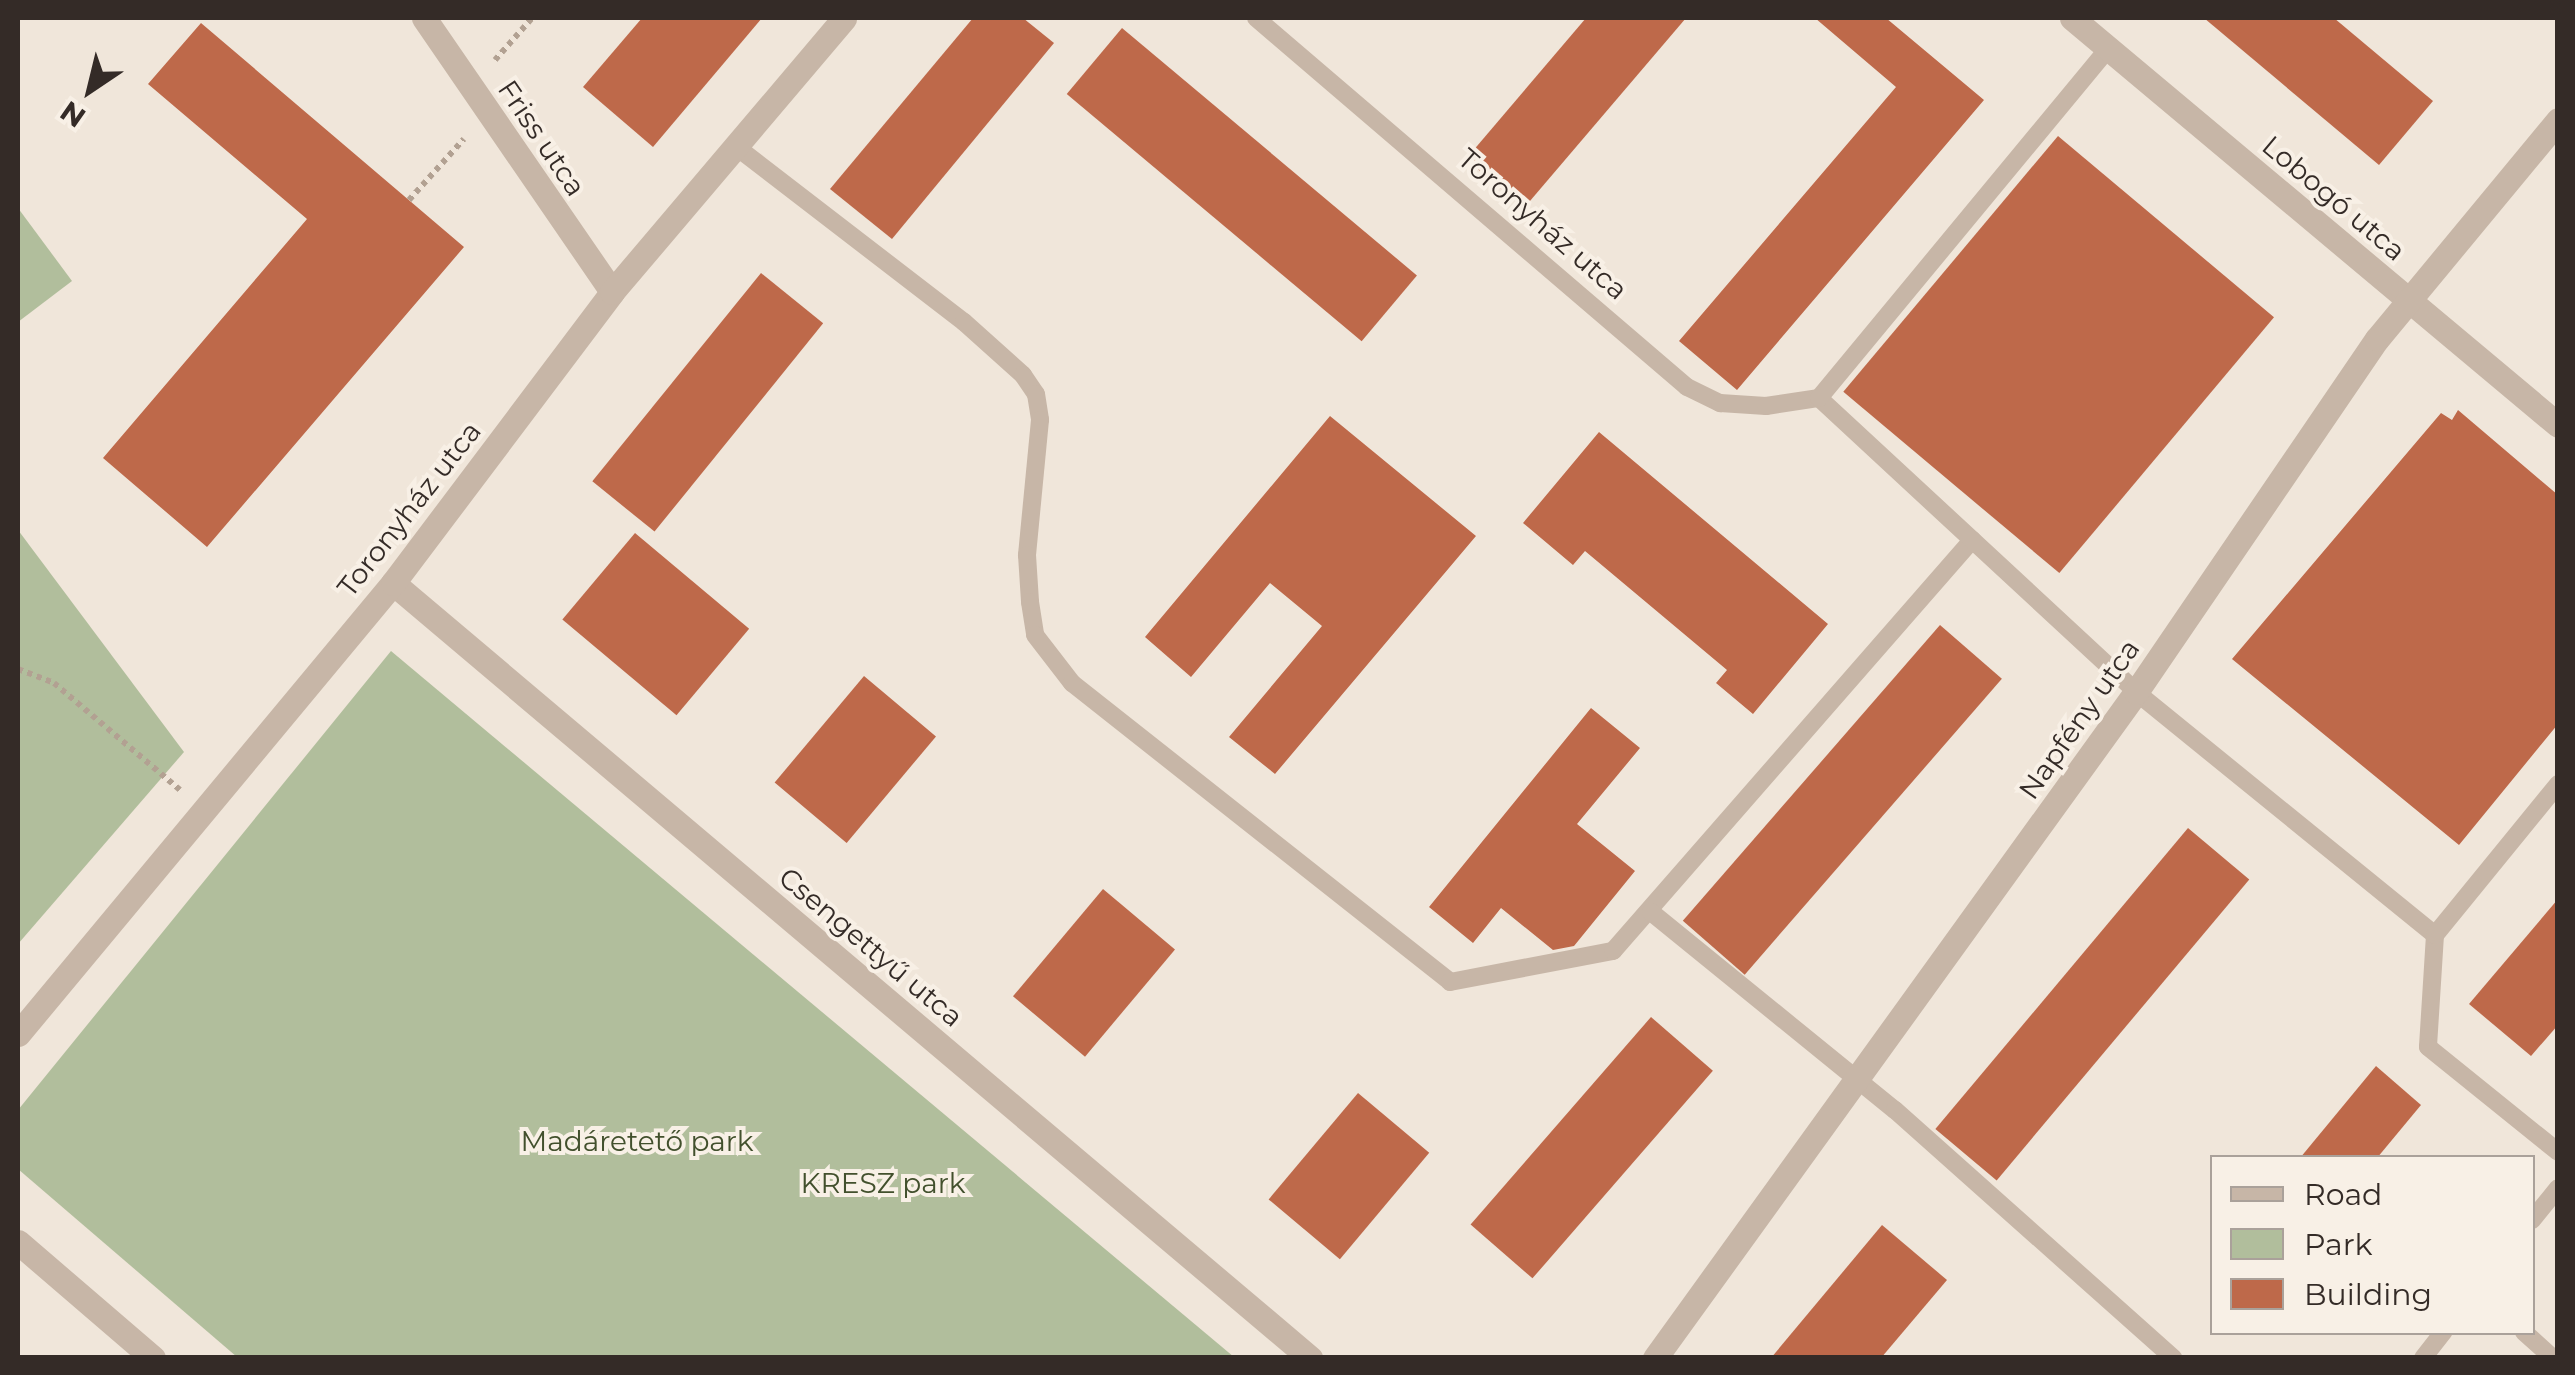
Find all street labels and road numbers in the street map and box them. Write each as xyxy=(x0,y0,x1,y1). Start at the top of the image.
street label: Friss utca xyxy=(491,74,593,202)
street label: Lobogó utca xyxy=(2256,128,2412,268)
street label: Toronyház utca xyxy=(1452,141,1634,307)
street label: Toronyház utca xyxy=(330,415,488,603)
street label: Napfény utca xyxy=(2012,633,2146,805)
street label: Csengettyű utca xyxy=(772,860,970,1034)

